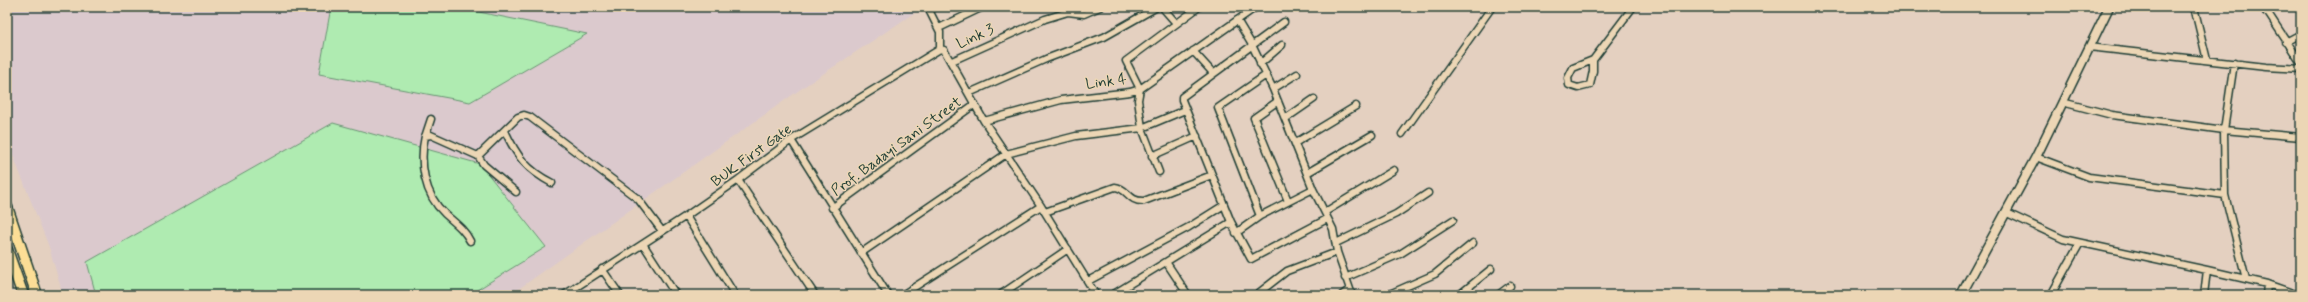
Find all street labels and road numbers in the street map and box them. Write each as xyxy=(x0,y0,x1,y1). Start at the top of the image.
street label: Link 3 xyxy=(953,19,998,54)
street label: Link 4 xyxy=(1084,69,1128,95)
street label: Prof. Badayi Sani Street xyxy=(827,93,966,201)
street label: BUK First Gate xyxy=(707,120,796,192)

